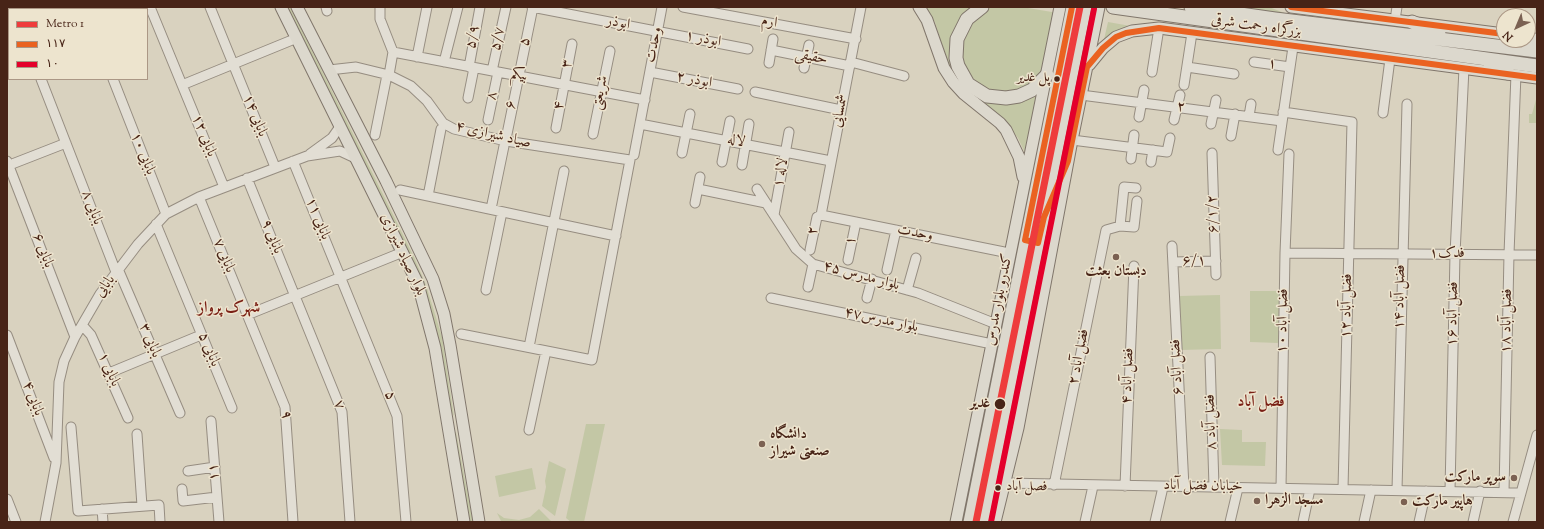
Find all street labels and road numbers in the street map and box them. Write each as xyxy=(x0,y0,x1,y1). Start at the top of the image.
street label: بزرگراه رحمت شرقی xyxy=(1210,12,1302,42)
street label: ابوذر xyxy=(604,13,632,35)
street label: ارم xyxy=(759,13,779,33)
street label: ۵/۹ xyxy=(463,24,485,50)
street label: ۵/۷ xyxy=(488,25,510,53)
street label: وحدت xyxy=(643,26,667,64)
street label: ابوذر ۱ xyxy=(684,28,722,52)
street label: ۵ xyxy=(516,36,536,48)
street label: حقیقی xyxy=(793,46,829,70)
street label: ۱ xyxy=(1266,55,1278,75)
street label: ۳ xyxy=(558,58,578,70)
street label: بیکم xyxy=(509,66,529,86)
street label: ابوذر ۲ xyxy=(675,69,713,93)
street label: شریعتی xyxy=(589,74,613,112)
street label: ۸ xyxy=(483,90,503,102)
street label: بابایی ۱۴ xyxy=(237,92,271,140)
street label: شمسایی xyxy=(829,93,853,129)
street label: ۶ xyxy=(502,99,522,111)
street label: ۲ xyxy=(1176,99,1186,117)
street label: ۴ xyxy=(550,100,570,112)
street label: بابایی ۱۲ xyxy=(186,112,220,160)
street label: صیاد شیرازی ۴ xyxy=(453,119,533,153)
street label: بابایی ۱۰ xyxy=(125,130,159,178)
street label: لاله xyxy=(726,131,746,153)
street label: لاله ۱ xyxy=(771,157,793,189)
street label: بابایی ۸ xyxy=(76,188,106,228)
street label: ۶/۱/۲ xyxy=(1204,194,1224,234)
street label: بابایی ۱۱ xyxy=(300,195,334,243)
street label: بلوار صیاد شیرازی xyxy=(375,211,429,299)
street label: بابایی ۹ xyxy=(256,217,286,257)
street label: وحدت xyxy=(896,222,934,246)
street label: ۲ xyxy=(804,225,824,237)
street label: بابایی ۶ xyxy=(27,231,57,271)
street label: ۱ xyxy=(842,235,862,247)
street label: بابایی ۷ xyxy=(208,236,238,276)
street label: فدک۱ xyxy=(1429,245,1465,263)
street label: کندرو بلوار مدرس xyxy=(982,252,1018,348)
street label: ۶/۱ xyxy=(1182,253,1206,271)
street label: ۴۵ بلوار مدرس xyxy=(821,258,901,296)
street label: فضل آباد ۱۴ xyxy=(1391,264,1411,330)
street label: بابایی xyxy=(92,272,120,302)
street label: فضل آباد ۱۲ xyxy=(1338,273,1358,339)
street label: فضل آباد ۱۶ xyxy=(1444,281,1464,347)
street label: فضل آباد ۱۰ xyxy=(1274,288,1294,354)
street label: فضل آباد ۱۸ xyxy=(1498,288,1518,354)
street label: بلوار مدرس۴۷ xyxy=(842,304,920,338)
street label: بابایی ۳ xyxy=(134,321,164,361)
street label: فضل آباد ۲ xyxy=(1066,328,1094,386)
street label: بابایی ۵ xyxy=(193,330,223,370)
street label: فضل آباد ۶ xyxy=(1168,338,1188,396)
street label: فضل آباد ۴ xyxy=(1119,348,1139,404)
street label: بابایی ۱ xyxy=(93,350,123,390)
street label: بابایی ۴ xyxy=(17,379,47,419)
street label: ۵ xyxy=(379,389,399,403)
street label: فضل آباد ۸ xyxy=(1202,394,1222,450)
street label: ۷ xyxy=(328,398,348,412)
street label: ۹ xyxy=(276,410,294,420)
street label: ۱۱ xyxy=(205,462,225,482)
street label: خیابان فضل آباد xyxy=(1163,477,1243,497)

